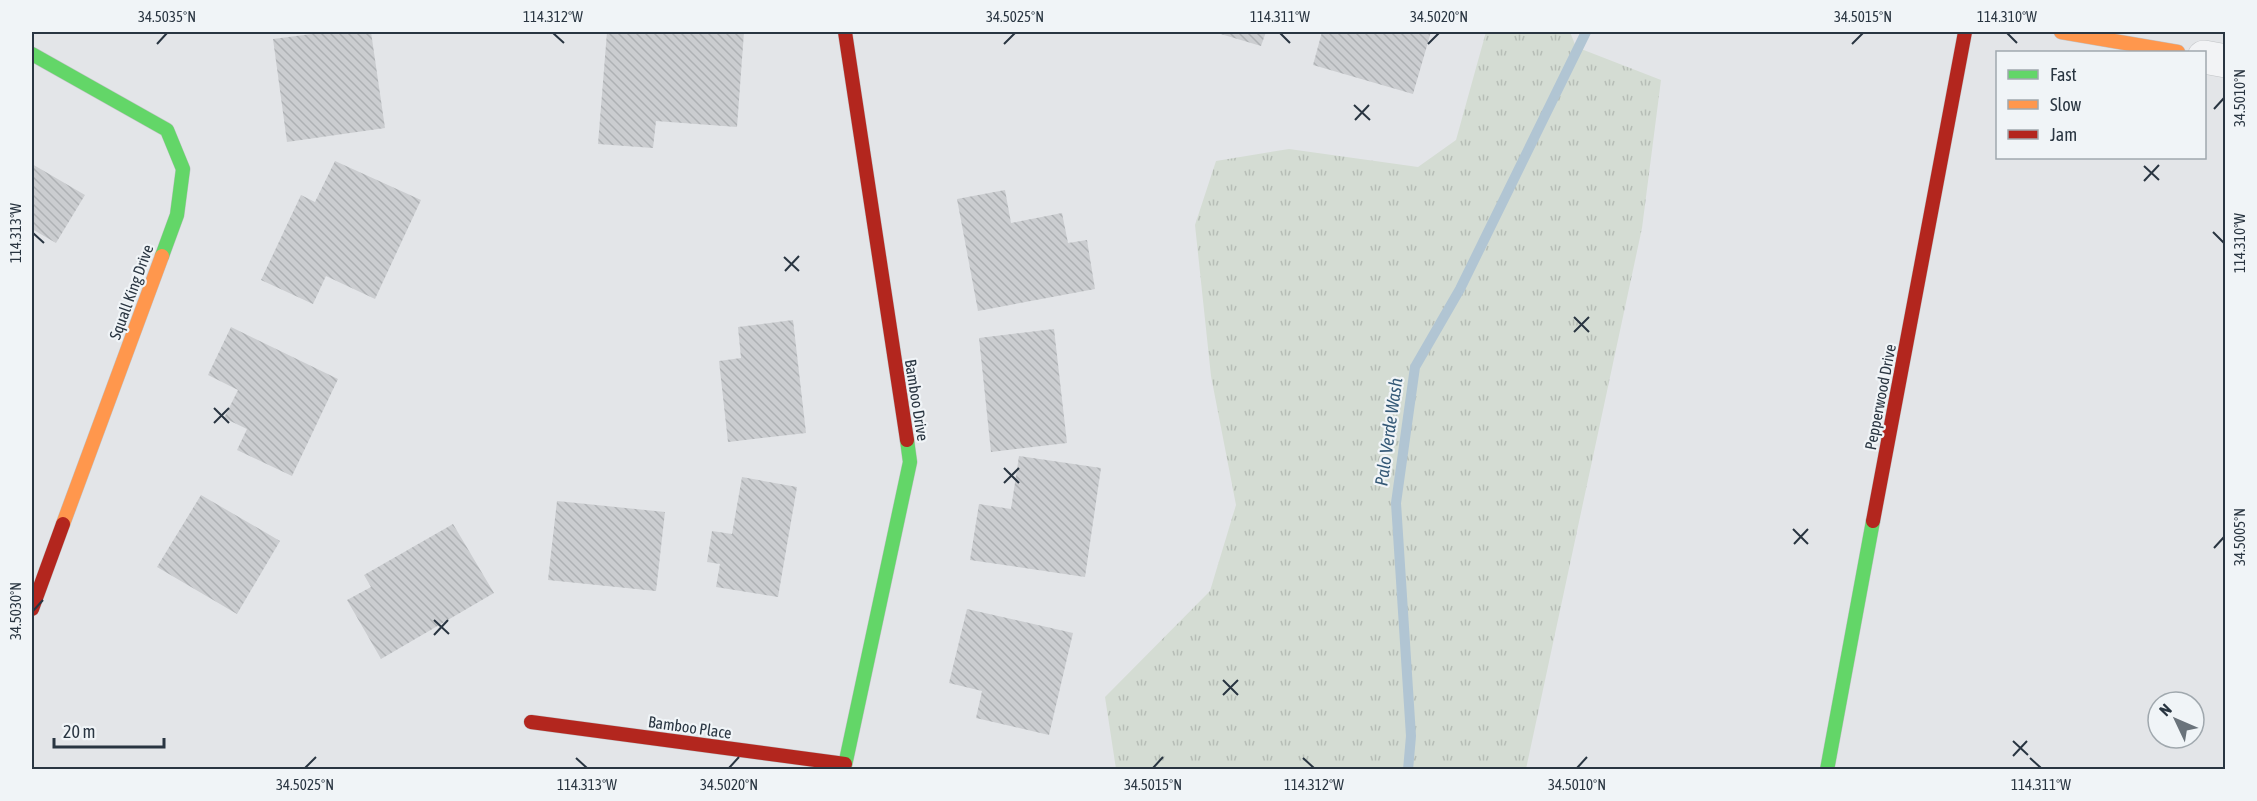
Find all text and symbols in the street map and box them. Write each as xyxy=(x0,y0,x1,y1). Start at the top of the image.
text: 34.5035°N xyxy=(138,8,196,25)
text: 114.312°W xyxy=(523,8,583,25)
text: 34.5025°N xyxy=(986,8,1044,25)
text: 114.311°W xyxy=(1250,8,1310,25)
text: 34.5020°N xyxy=(1410,8,1468,25)
text: 34.5015°N xyxy=(1834,8,1892,25)
text: 114.310°W xyxy=(1977,8,2037,25)
legend xyxy=(1996,51,2206,159)
text: Fast xyxy=(2050,64,2077,85)
text: 34.5010°N xyxy=(2231,69,2248,127)
text: Slow xyxy=(2050,94,2081,115)
text: Jam xyxy=(2050,124,2077,145)
text: 114.313°W xyxy=(7,203,24,263)
text: 114.310°W xyxy=(2231,213,2248,273)
street label: Squall King Drive xyxy=(106,242,157,342)
street label: Pepperwood Drive xyxy=(1861,343,1900,452)
street label: Bamboo Drive xyxy=(902,358,932,442)
water label: Palo Verde Wash xyxy=(1371,376,1407,487)
text: 34.5005°N xyxy=(2231,508,2248,566)
text: 34.5030°N xyxy=(7,582,24,640)
north arrow xyxy=(2146,690,2206,750)
text: N xyxy=(2155,700,2175,719)
scale bar xyxy=(54,711,164,749)
street label: Bamboo Place xyxy=(647,712,733,742)
text: 20 m xyxy=(63,721,95,742)
text: 34.5025°N xyxy=(276,776,334,793)
text: 114.313°W xyxy=(557,776,617,793)
text: 34.5020°N xyxy=(700,776,758,793)
text: 34.5015°N xyxy=(1124,776,1182,793)
text: 114.312°W xyxy=(1284,776,1344,793)
text: 34.5010°N xyxy=(1548,776,1606,793)
text: 114.311°W xyxy=(2011,776,2071,793)

